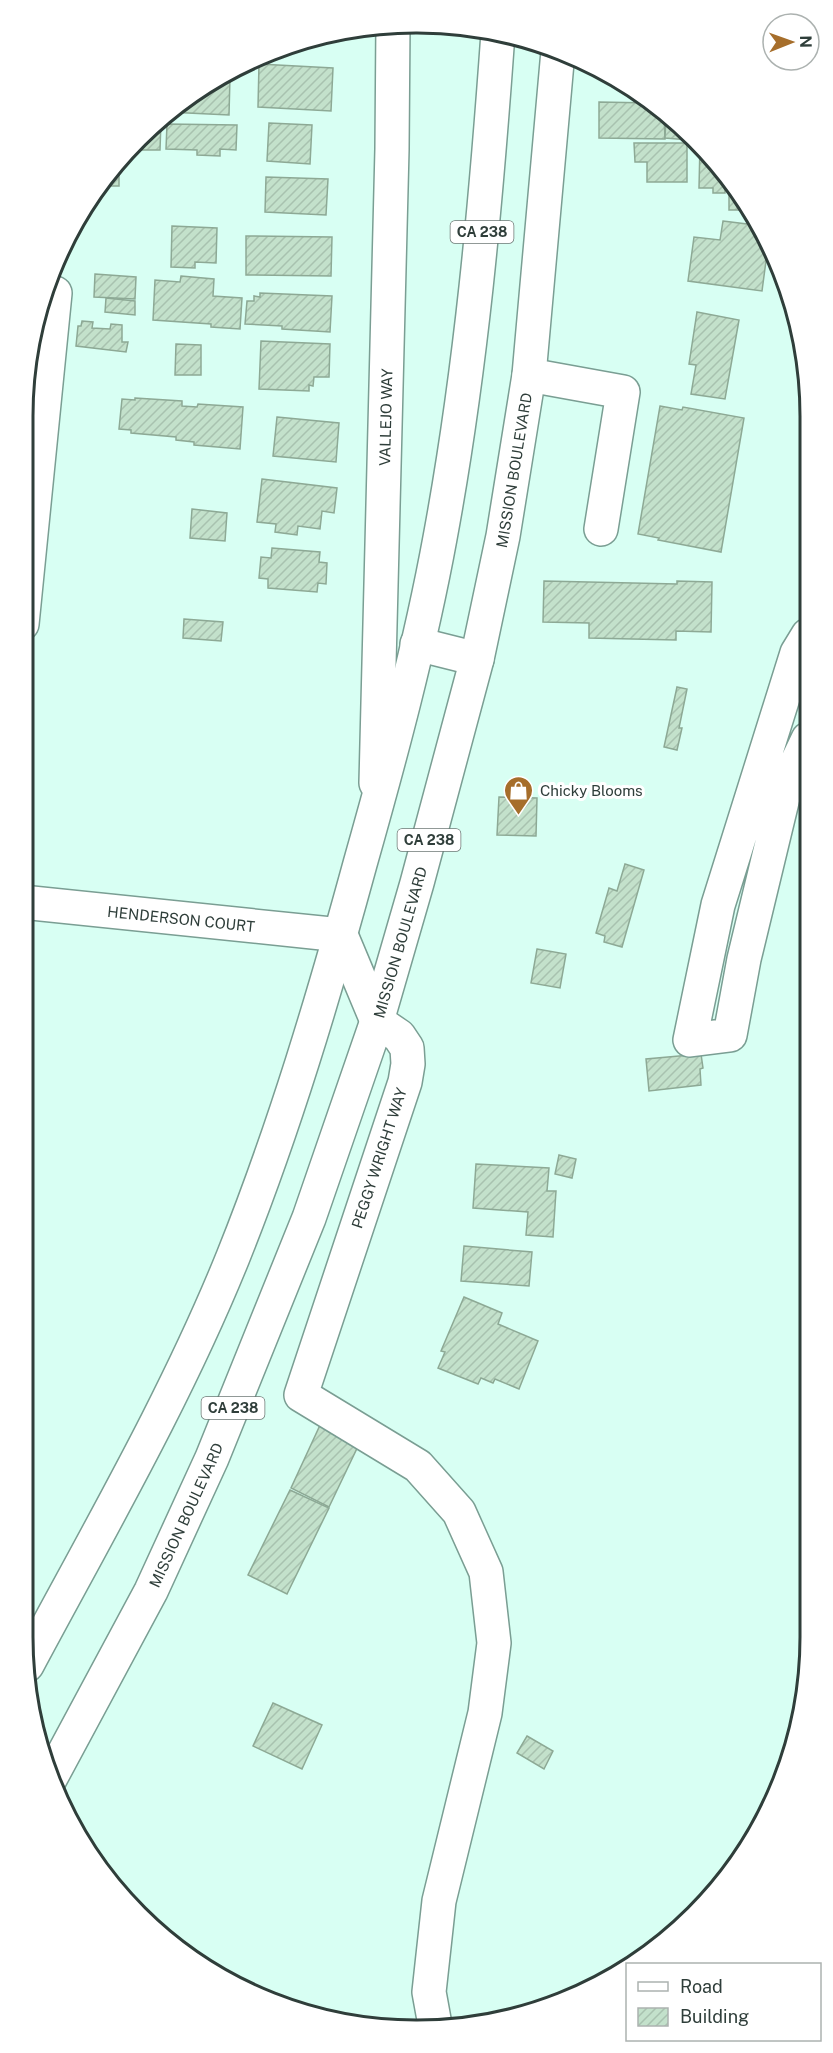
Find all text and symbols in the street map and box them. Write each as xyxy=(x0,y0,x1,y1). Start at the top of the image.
north arrow xyxy=(761,12,821,72)
text: N xyxy=(796,35,815,48)
road number: CA 238 xyxy=(450,221,514,243)
street label: VALLEJO WAY xyxy=(376,368,395,466)
street label: MISSION BOULEVARD xyxy=(492,391,535,549)
shop icon: Chicky Blooms xyxy=(503,774,535,816)
place label: Chicky Blooms xyxy=(540,782,643,799)
road number: CA 238 xyxy=(398,829,460,851)
street label: MISSION BOULEVARD xyxy=(370,865,430,1020)
street label: HENDERSON COURT xyxy=(107,902,256,935)
street label: PEGGY WRIGHT WAY xyxy=(348,1085,410,1231)
road number: CA 238 xyxy=(202,1397,264,1419)
street label: MISSION BOULEVARD xyxy=(145,1440,226,1590)
legend xyxy=(626,1963,821,2041)
text: Road xyxy=(680,1976,723,1997)
text: Building xyxy=(680,2006,749,2027)

